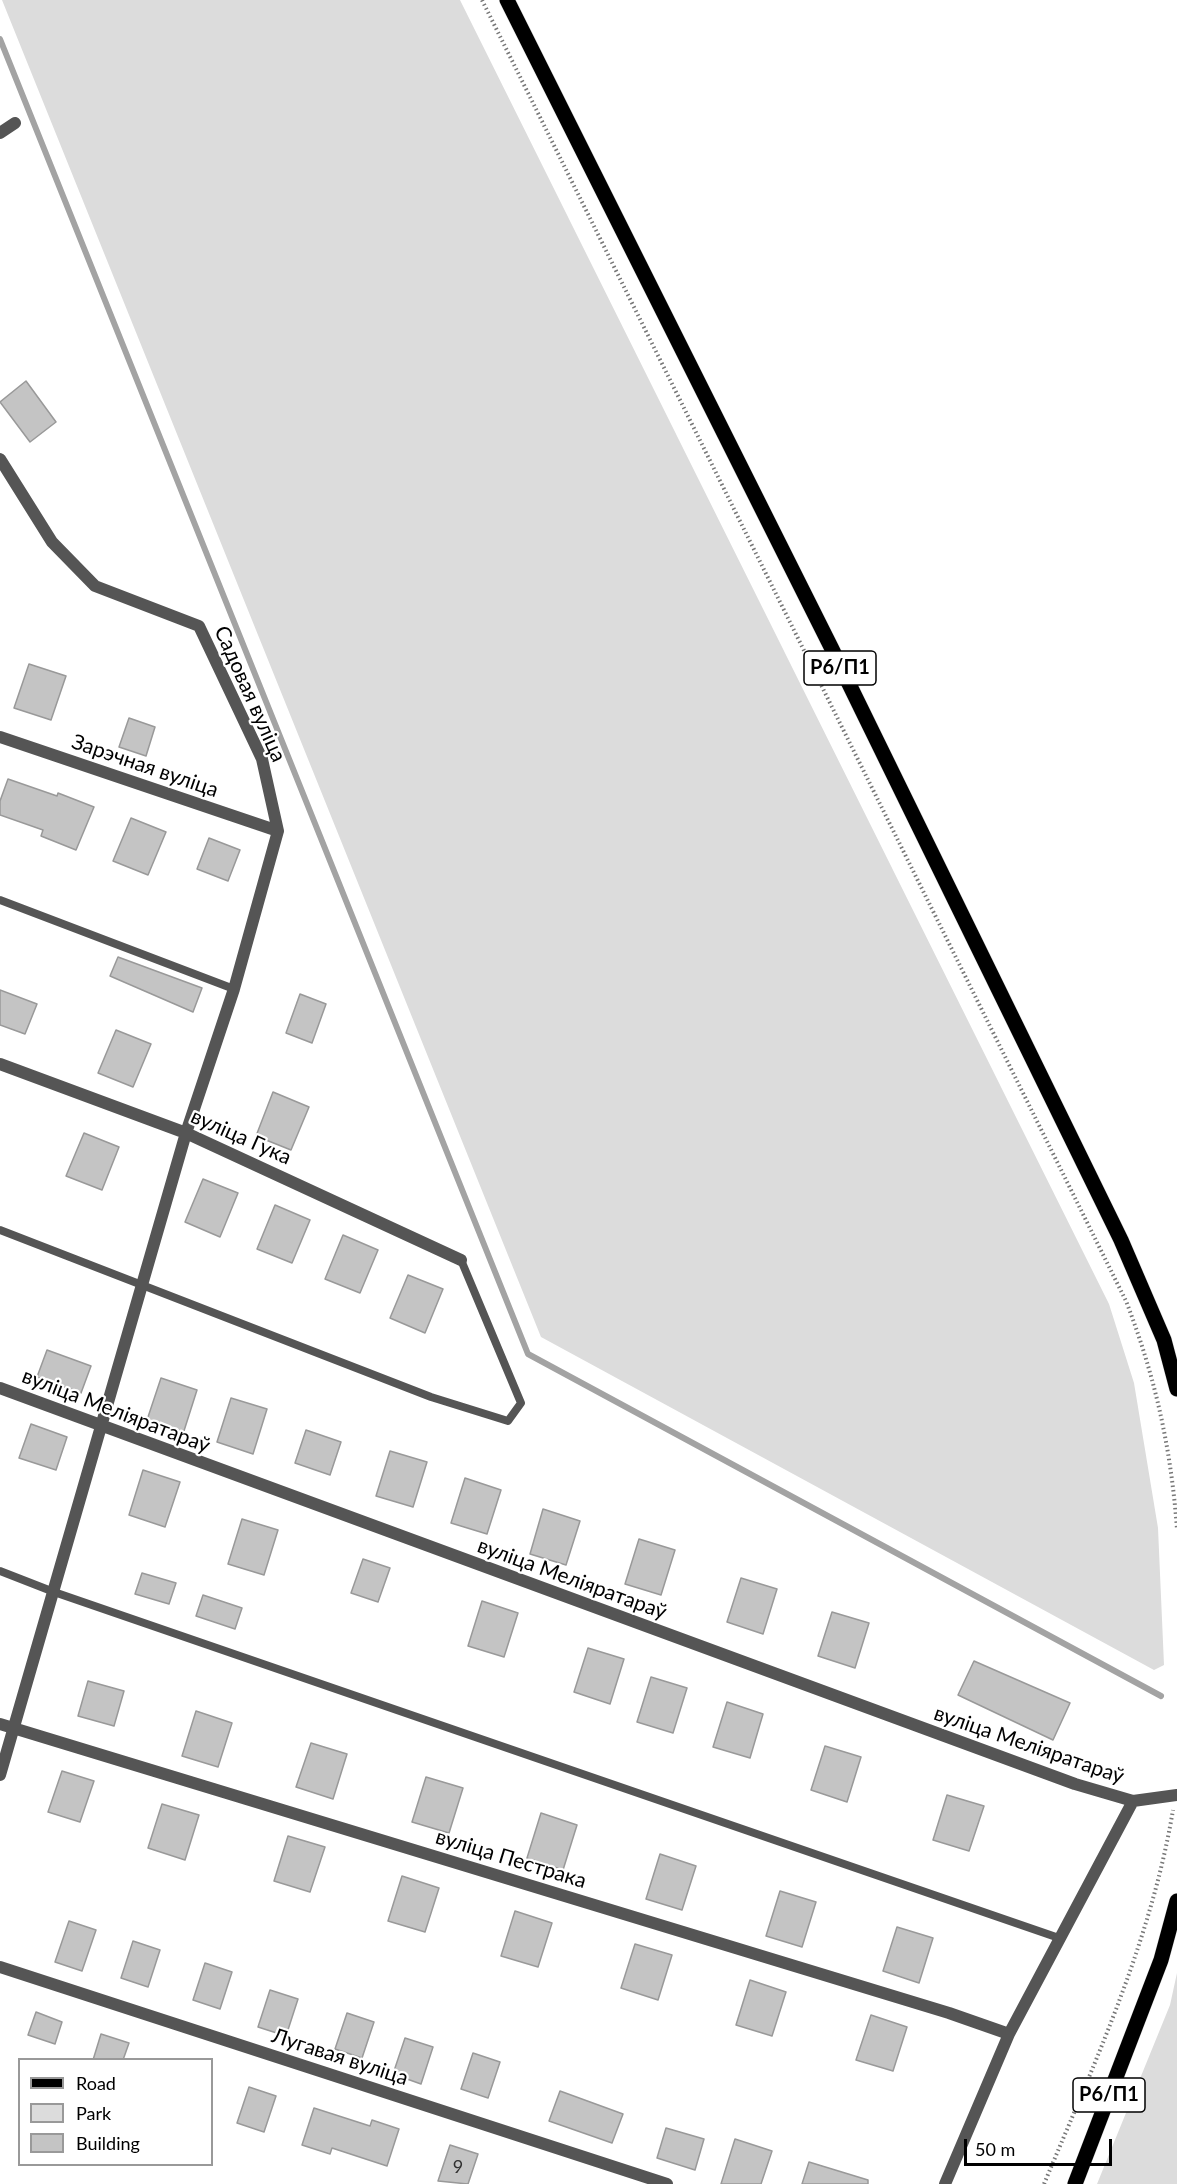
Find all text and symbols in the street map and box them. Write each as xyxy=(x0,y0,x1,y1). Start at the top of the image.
street label: Садовая вуліца xyxy=(209,622,291,766)
road number: Р6/П1 xyxy=(804,651,876,685)
street label: Зарэчная вуліца xyxy=(68,729,222,803)
street label: вуліца Гука xyxy=(187,1104,295,1170)
street label: вуліца Меліяратараў xyxy=(18,1364,214,1458)
street label: вуліца Меліяратараў xyxy=(474,1533,670,1625)
street label: вуліца Меліяратараў xyxy=(931,1701,1127,1789)
street label: вуліца Пестрака xyxy=(433,1824,589,1894)
street label: Лугавая вуліца xyxy=(269,2023,411,2091)
legend xyxy=(18,2058,213,2166)
text: Road xyxy=(76,2072,116,2094)
road number: Р6/П1 xyxy=(1073,2078,1145,2112)
text: Park xyxy=(76,2102,111,2124)
scale bar xyxy=(967,2127,1116,2165)
text: Building xyxy=(76,2132,140,2154)
text: 50 m xyxy=(975,2138,1015,2160)
house number: 9 xyxy=(453,2156,463,2178)

